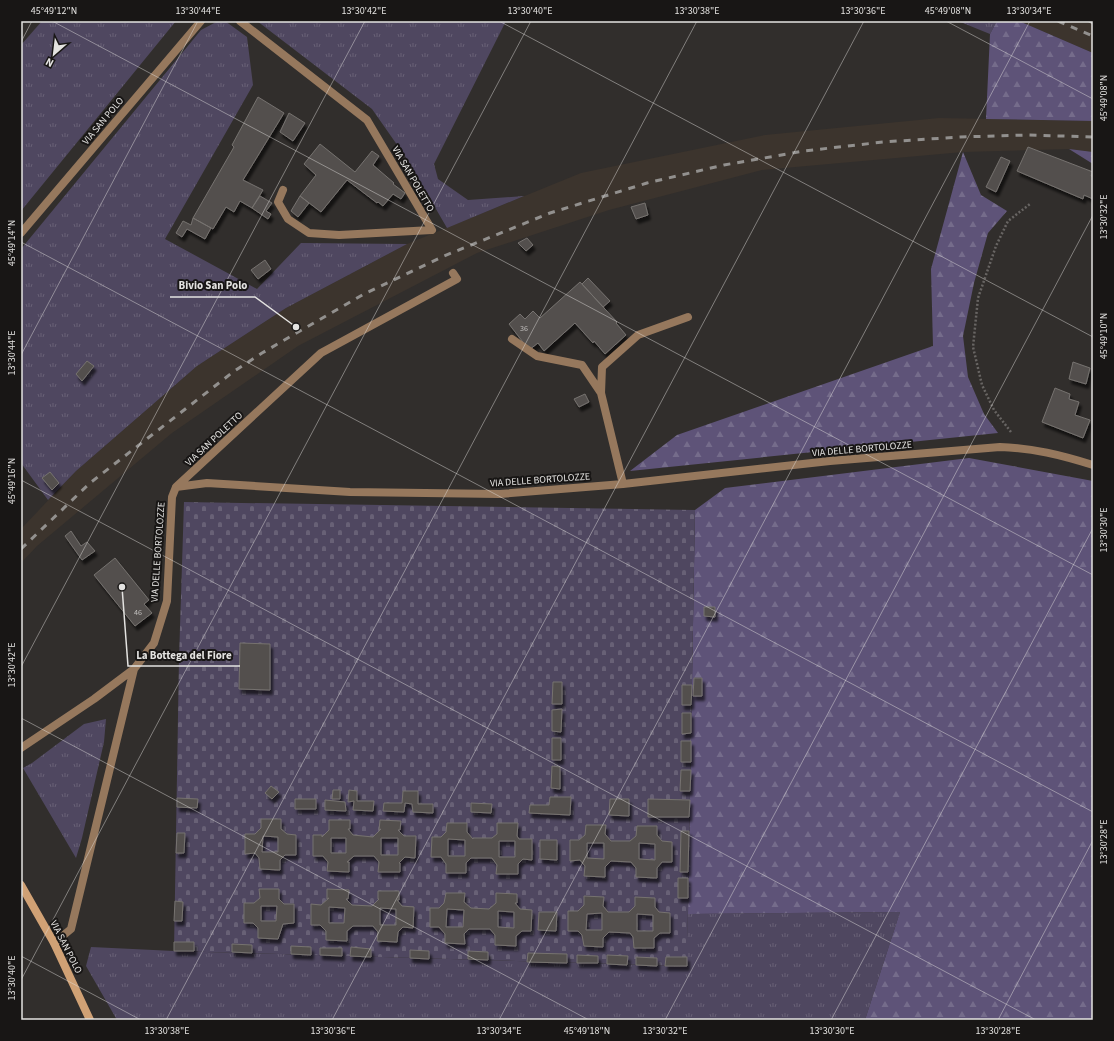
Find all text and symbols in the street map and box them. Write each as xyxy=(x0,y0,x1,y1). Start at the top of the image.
text: 45°49'12"N xyxy=(31,4,77,18)
text: 13°30'44"E xyxy=(175,4,221,18)
text: 13°30'42"E xyxy=(341,4,387,18)
text: 13°30'40"E xyxy=(507,4,553,18)
text: 13°30'38"E xyxy=(674,4,720,18)
text: 13°30'36"E xyxy=(840,4,886,18)
text: 45°49'08"N xyxy=(925,4,971,18)
text: 13°30'34"E xyxy=(1006,4,1052,18)
north arrow xyxy=(34,34,74,74)
text: N xyxy=(43,54,56,71)
text: 45°49'08"N xyxy=(1097,75,1111,121)
street label: VIA SAN POLO xyxy=(79,94,127,148)
street label: VIA SAN POLETTO xyxy=(388,143,438,215)
text: 13°30'32"E xyxy=(1097,194,1111,240)
text: 45°49'14"N xyxy=(5,220,19,266)
callout: Bivio San Polo xyxy=(170,274,255,297)
text: Bivio San Polo xyxy=(179,278,247,293)
text: 45°49'10"N xyxy=(1097,313,1111,359)
house number: 36 xyxy=(520,323,528,334)
text: 13°30'44"E xyxy=(5,330,19,376)
street label: VIA SAN POLETTO xyxy=(182,408,246,469)
street label: VIA DELLE BORTOLOZZE xyxy=(811,438,913,460)
text: 45°49'16"N xyxy=(5,458,19,504)
street label: VIA DELLE BORTOLOZZE xyxy=(489,470,591,490)
street label: VIA DELLE BORTOLOZZE xyxy=(148,501,168,603)
text: 13°30'30"E xyxy=(1097,507,1111,553)
house number: 46 xyxy=(134,607,142,618)
text: 13°30'42"E xyxy=(5,642,19,688)
callout: La Bottega del Fiore xyxy=(128,643,240,666)
text: La Bottega del Fiore xyxy=(136,648,232,663)
text: 13°30'28"E xyxy=(1097,819,1111,865)
street label: VIA SAN POLO xyxy=(47,918,86,976)
text: 13°30'40"E xyxy=(5,955,19,1001)
text: 13°30'38"E xyxy=(144,1024,190,1038)
text: 13°30'36"E xyxy=(310,1024,356,1038)
text: 13°30'34"E xyxy=(476,1024,522,1038)
text: 45°49'18"N xyxy=(564,1024,610,1038)
text: 13°30'32"E xyxy=(642,1024,688,1038)
text: 13°30'30"E xyxy=(809,1024,855,1038)
text: 13°30'28"E xyxy=(975,1024,1021,1038)

